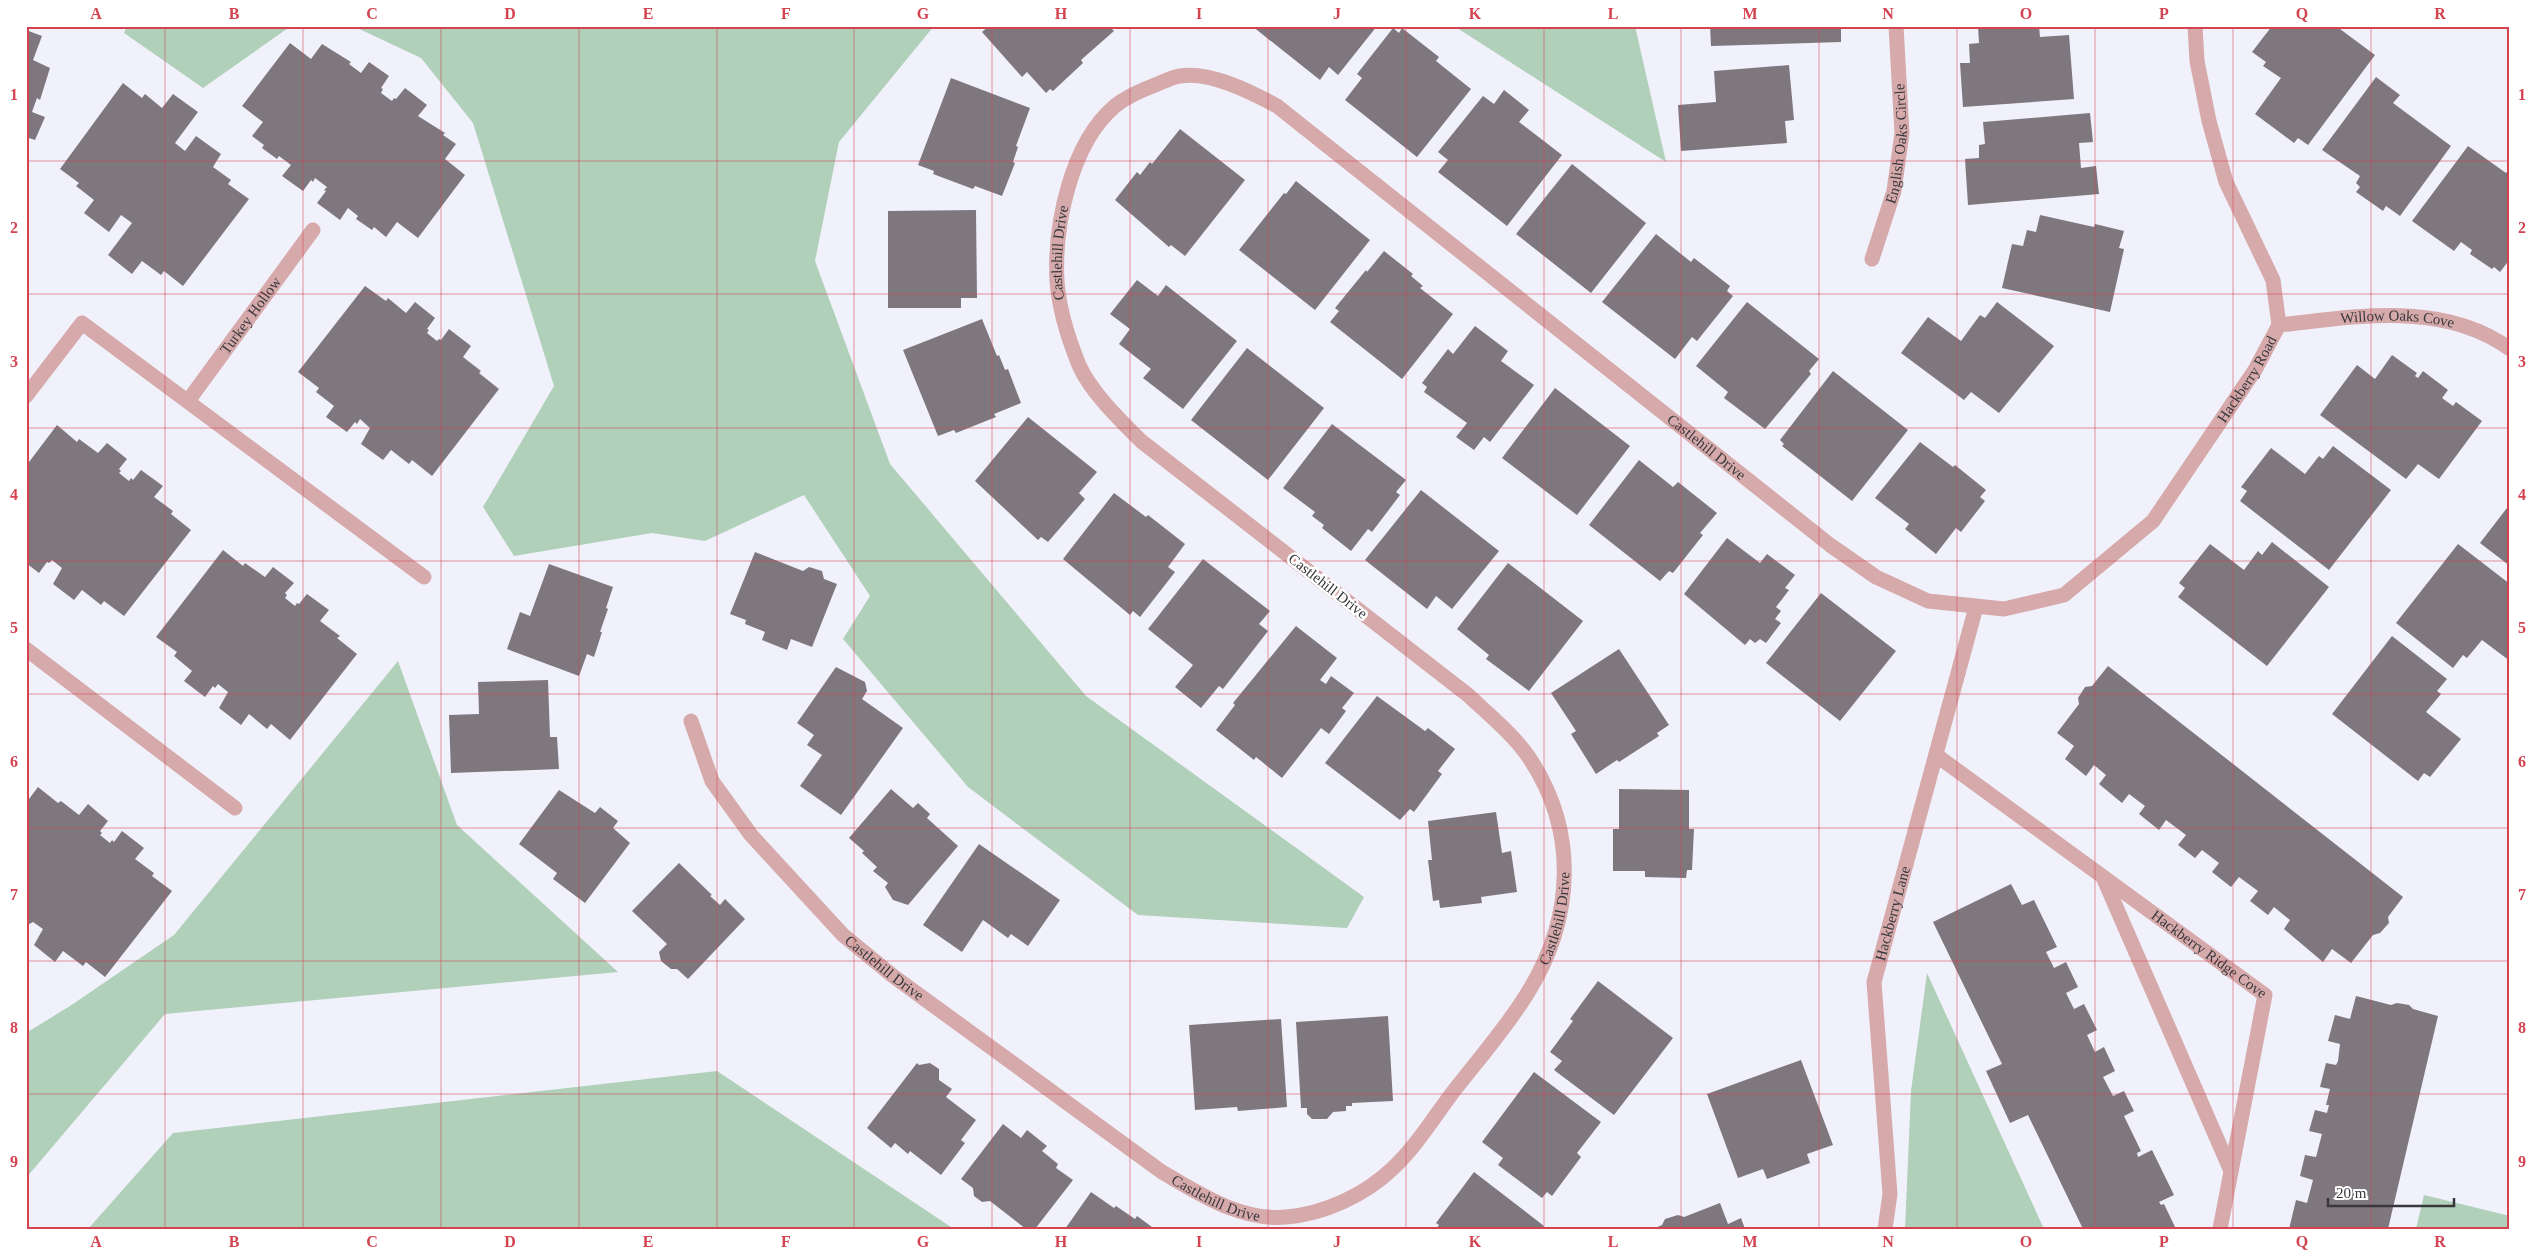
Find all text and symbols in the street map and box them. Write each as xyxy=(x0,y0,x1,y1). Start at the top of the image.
text: A xyxy=(90,5,102,22)
text: B xyxy=(229,5,240,22)
text: C xyxy=(366,5,378,22)
text: D xyxy=(504,5,516,22)
text: E xyxy=(643,5,653,22)
text: F xyxy=(781,5,791,22)
text: G xyxy=(917,5,930,22)
text: H xyxy=(1055,5,1068,22)
text: I xyxy=(1196,5,1202,22)
text: J xyxy=(1333,5,1341,22)
text: K xyxy=(1469,5,1482,22)
text: L xyxy=(1608,5,1618,22)
text: M xyxy=(1742,5,1758,22)
text: N xyxy=(1882,5,1894,22)
text: O xyxy=(2020,5,2032,22)
text: P xyxy=(2159,5,2169,22)
text: Q xyxy=(2296,5,2308,22)
text: R xyxy=(2434,5,2446,22)
street label: English Oaks Circle xyxy=(1882,83,1910,206)
text: 1 xyxy=(10,86,18,103)
text: 1 xyxy=(2518,86,2526,103)
street label: Castlehill Drive xyxy=(1049,203,1071,301)
text: 2 xyxy=(10,219,18,236)
text: 2 xyxy=(2518,219,2526,236)
street label: Turkey Hollow xyxy=(217,274,284,357)
street label: Willow Oaks Cove xyxy=(2340,308,2456,331)
street label: Hackberry Road xyxy=(2214,333,2280,425)
text: 3 xyxy=(10,353,18,370)
text: 3 xyxy=(2518,353,2526,370)
street label: Castlehill Drive xyxy=(1664,411,1749,483)
text: 4 xyxy=(10,486,18,503)
text: 4 xyxy=(2518,486,2526,503)
street label: Castlehill Drive xyxy=(1285,550,1371,622)
text: 5 xyxy=(10,619,18,636)
text: 5 xyxy=(2518,619,2526,636)
text: 6 xyxy=(10,753,18,770)
text: 6 xyxy=(2518,753,2526,770)
street label: Hackberry Lane xyxy=(1872,864,1913,962)
street label: Castlehill Drive xyxy=(1536,871,1572,968)
text: 7 xyxy=(10,886,18,903)
text: 7 xyxy=(2518,886,2526,903)
street label: Hackberry Ridge Cove xyxy=(2148,907,2270,1002)
street label: Castlehill Drive xyxy=(842,932,927,1004)
text: 8 xyxy=(10,1019,18,1036)
text: 8 xyxy=(2518,1019,2526,1036)
text: 9 xyxy=(10,1153,18,1170)
text: 9 xyxy=(2518,1153,2526,1170)
street label: Castlehill Drive xyxy=(1169,1171,1262,1224)
scale bar xyxy=(2328,1175,2455,1207)
text: 20 m xyxy=(2336,1185,2367,1201)
text: A xyxy=(90,1233,102,1250)
text: B xyxy=(229,1233,240,1250)
text: C xyxy=(366,1233,378,1250)
text: D xyxy=(504,1233,516,1250)
text: E xyxy=(643,1233,653,1250)
text: F xyxy=(781,1233,791,1250)
text: G xyxy=(917,1233,930,1250)
text: H xyxy=(1055,1233,1068,1250)
text: I xyxy=(1196,1233,1202,1250)
text: J xyxy=(1333,1233,1341,1250)
text: K xyxy=(1469,1233,1482,1250)
text: L xyxy=(1608,1233,1618,1250)
text: M xyxy=(1742,1233,1758,1250)
text: N xyxy=(1882,1233,1894,1250)
text: O xyxy=(2020,1233,2032,1250)
text: P xyxy=(2159,1233,2169,1250)
text: Q xyxy=(2296,1233,2308,1250)
text: R xyxy=(2434,1233,2446,1250)

